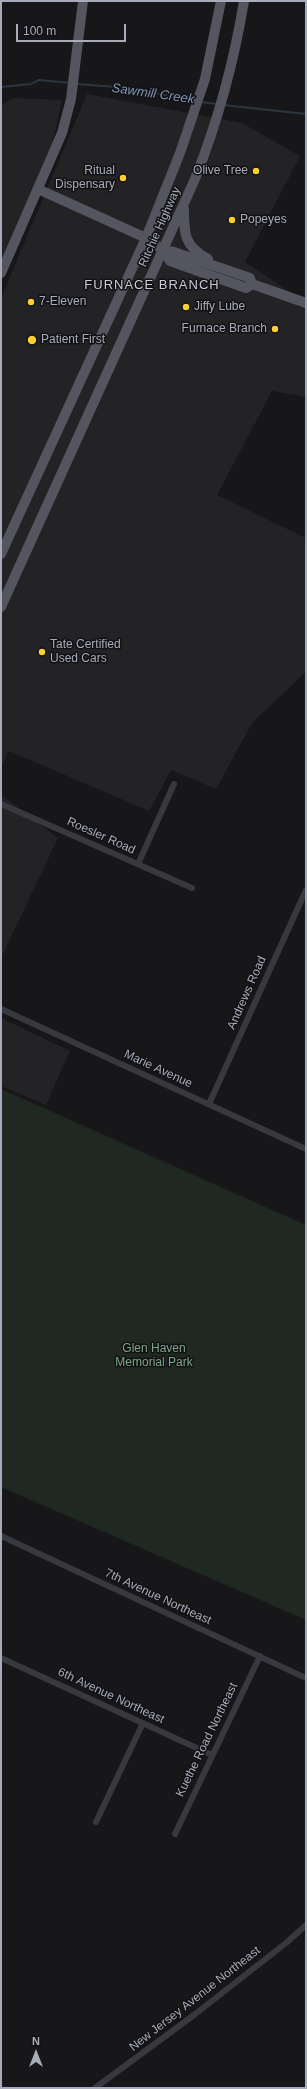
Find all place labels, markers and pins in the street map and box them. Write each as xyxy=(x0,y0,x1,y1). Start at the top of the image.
place label: Ritual Dispensary xyxy=(55,164,115,192)
place label: Olive Tree xyxy=(193,164,248,178)
marker: Olive Tree xyxy=(251,166,261,176)
marker: Ritual Dispensary xyxy=(118,173,128,183)
place label: Popeyes xyxy=(240,213,287,227)
marker: Popeyes xyxy=(227,215,237,225)
place label: 7-Eleven xyxy=(39,295,86,309)
marker: 7-Eleven xyxy=(26,297,36,307)
place label: Jiffy Lube xyxy=(194,300,245,314)
marker: Jiffy Lube xyxy=(181,302,191,312)
place label: Furnace Branch xyxy=(182,322,267,336)
marker: Furnace Branch xyxy=(270,324,280,334)
place label: Patient First xyxy=(41,333,105,347)
marker: Patient First xyxy=(26,334,38,346)
place label: Tate Certified Used Cars xyxy=(50,638,121,666)
marker: Tate Certified Used Cars xyxy=(37,647,47,657)

